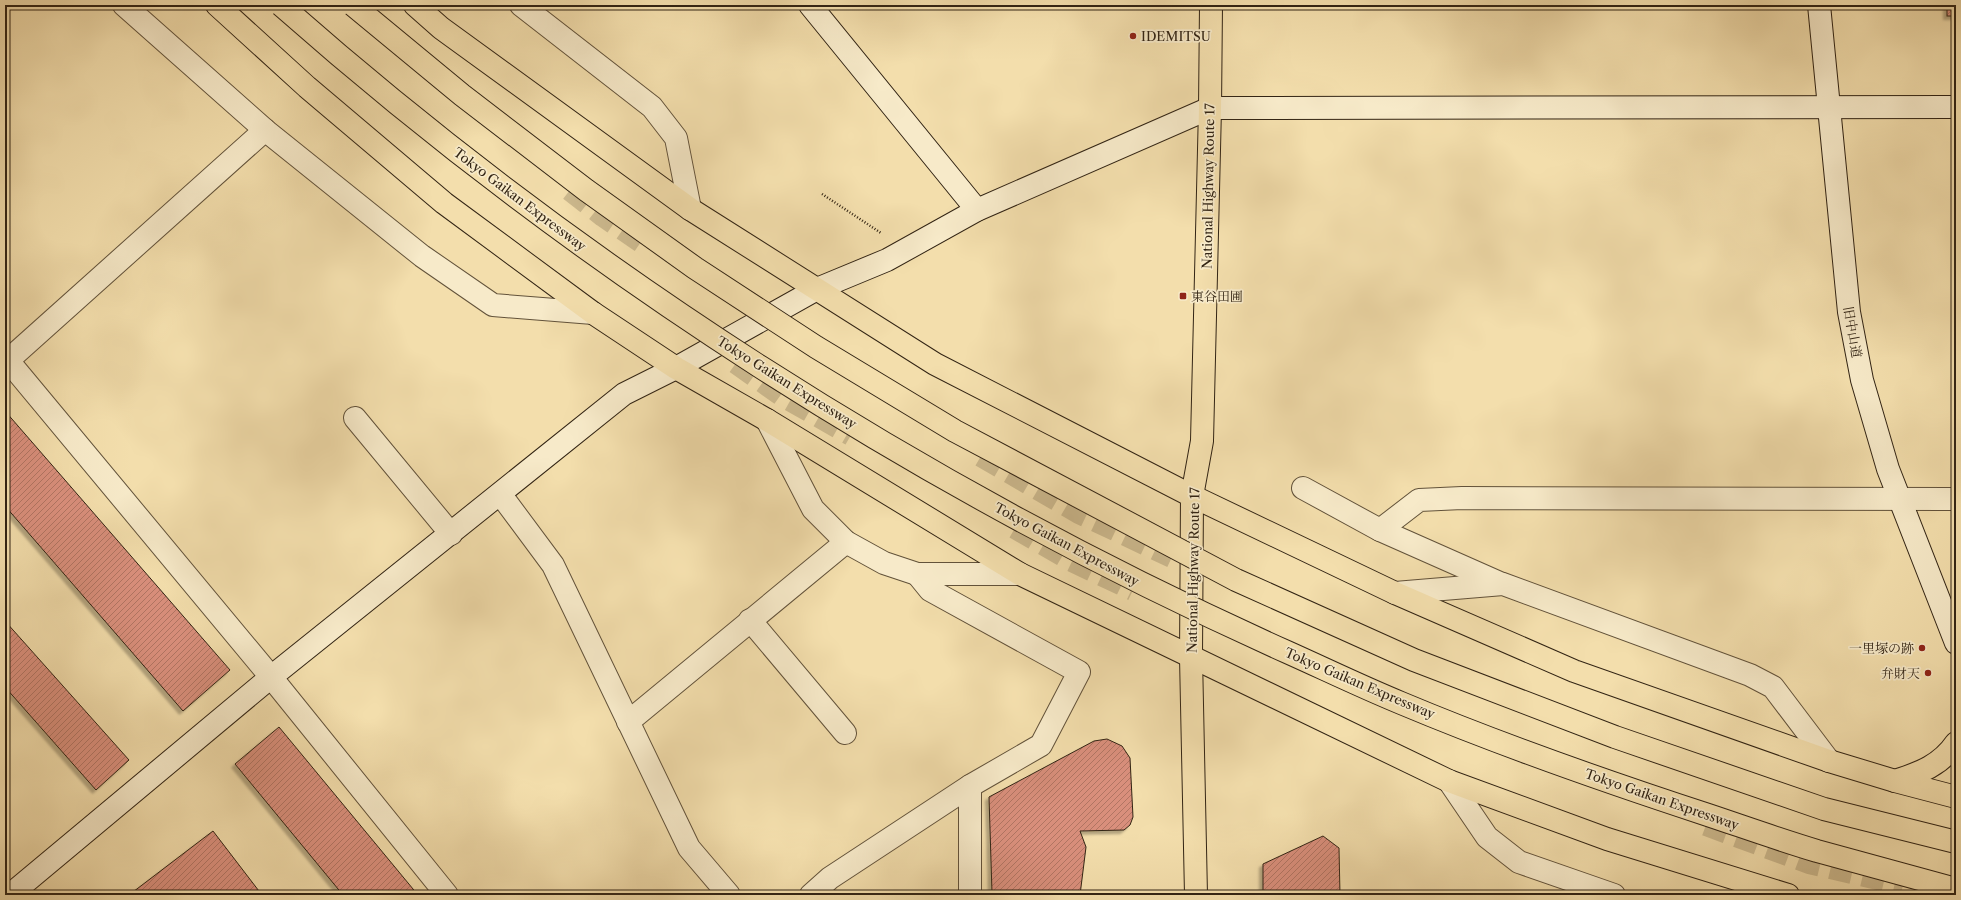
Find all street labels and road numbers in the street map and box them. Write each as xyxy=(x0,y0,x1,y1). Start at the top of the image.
street label: National Highway Route 17 xyxy=(1199,102,1217,269)
street label: Tokyo Gaikan Expressway xyxy=(451,144,590,254)
street label: 旧中山道 xyxy=(1841,305,1865,359)
street label: Tokyo Gaikan Expressway xyxy=(714,332,860,432)
street label: National Highway Route 17 xyxy=(1184,486,1202,653)
street label: Tokyo Gaikan Expressway xyxy=(992,499,1143,589)
street label: Tokyo Gaikan Expressway xyxy=(1282,644,1438,722)
street label: Tokyo Gaikan Expressway xyxy=(1583,765,1742,833)

